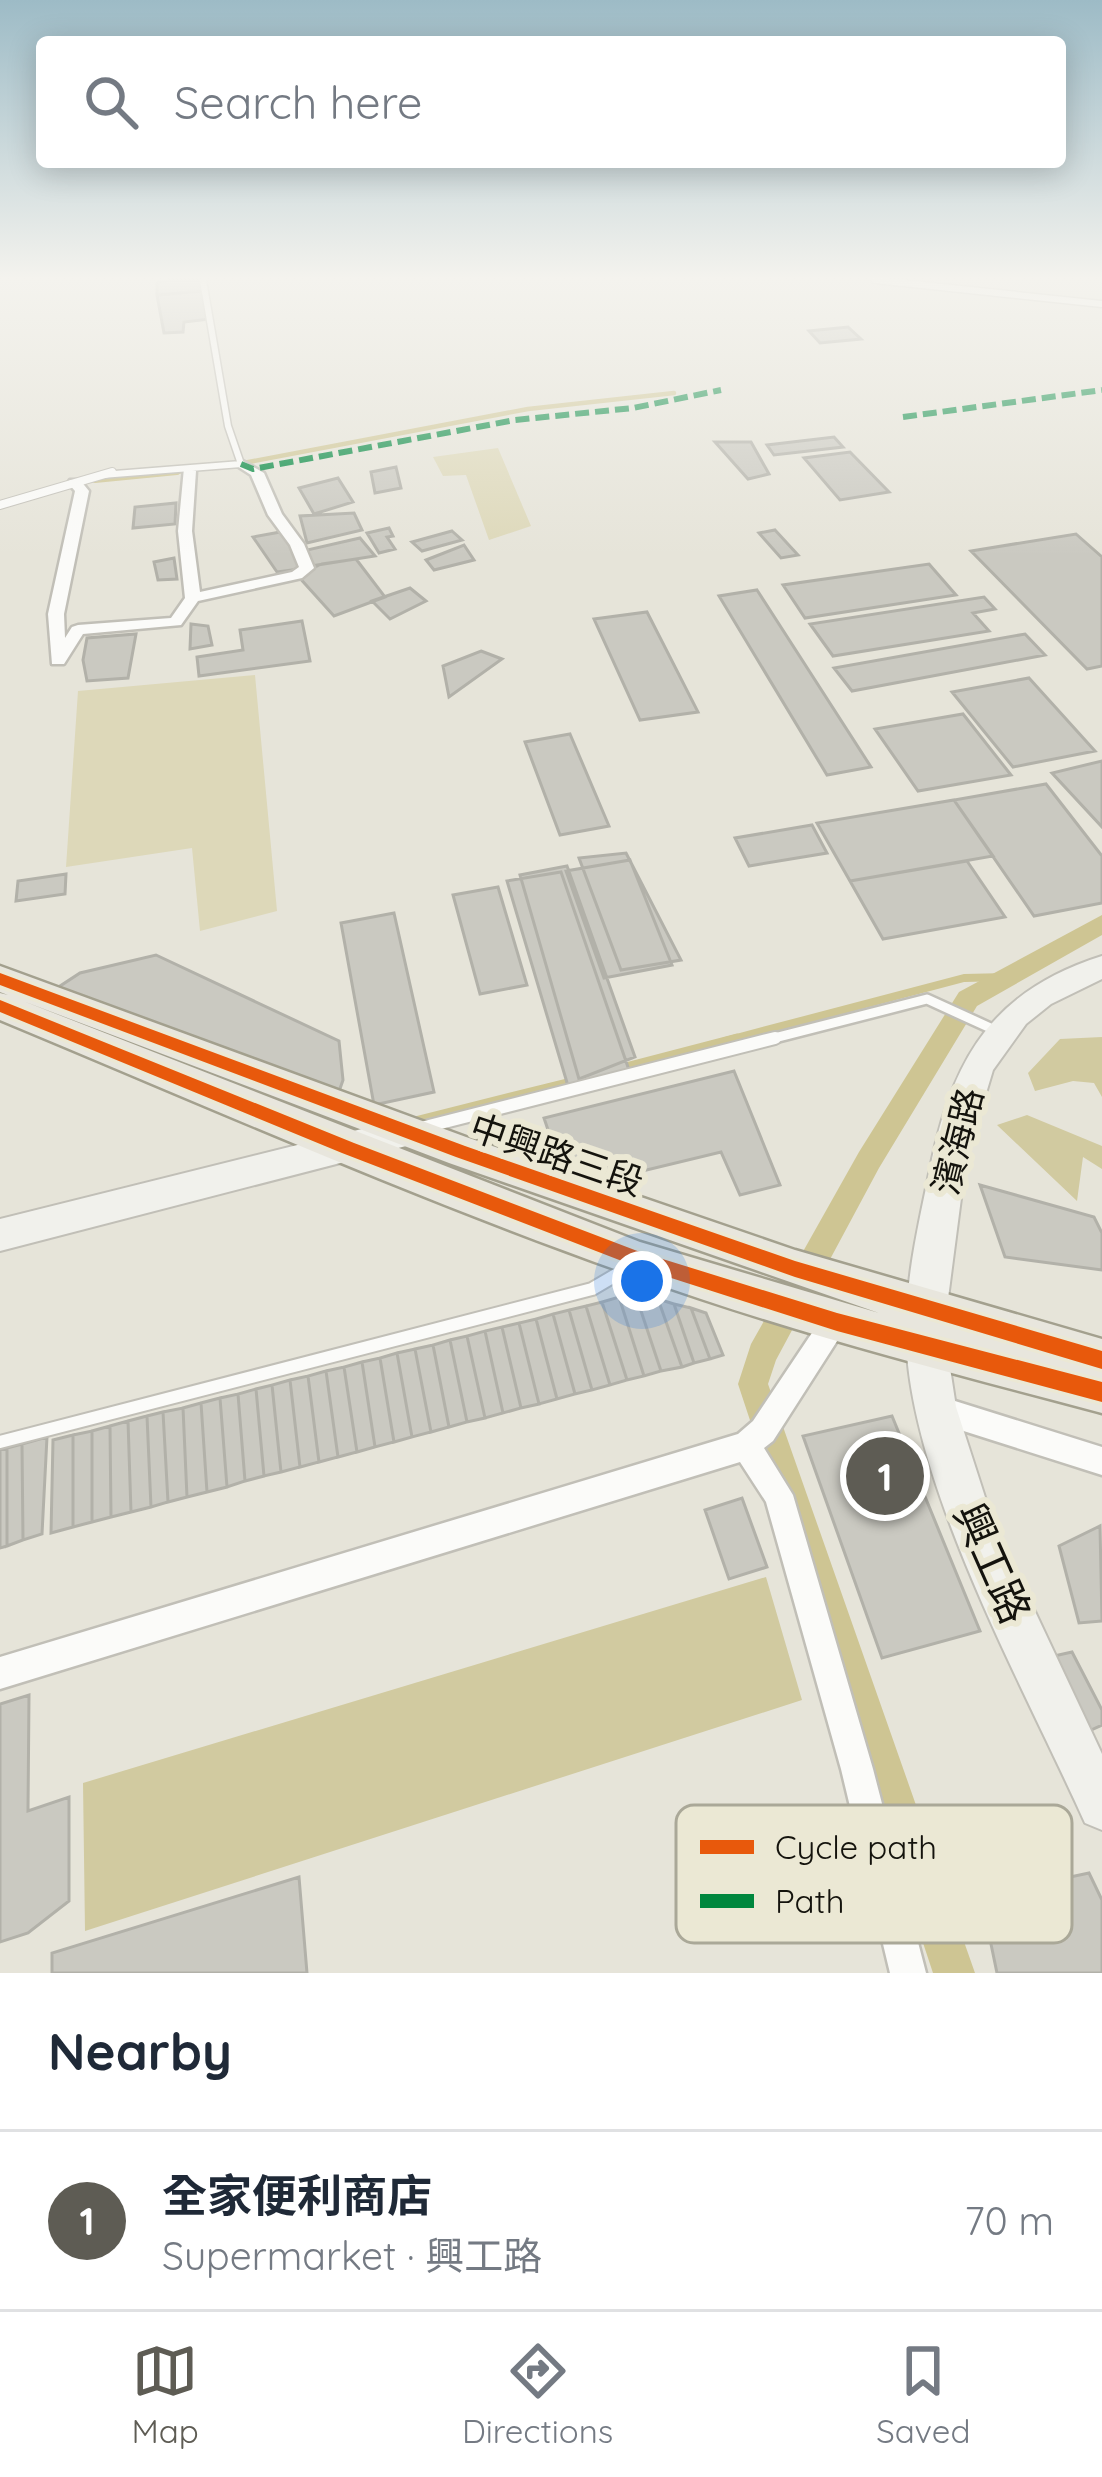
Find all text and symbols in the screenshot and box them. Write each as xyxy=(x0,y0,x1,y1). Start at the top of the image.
search box xyxy=(36,36,1066,168)
icon: search xyxy=(78,69,144,135)
text: Search here xyxy=(174,74,422,130)
street label: 濱海路 xyxy=(922,1083,992,1199)
street label: 中興路三段 xyxy=(465,1103,649,1205)
your location xyxy=(612,1251,672,1311)
pin: 1 xyxy=(846,1431,924,1521)
street label: 興工路 xyxy=(943,1495,1043,1631)
legend xyxy=(676,1805,1072,1943)
text: Cycle path xyxy=(775,1826,937,1867)
text: Path xyxy=(775,1880,844,1921)
text: Nearby xyxy=(48,2019,232,2083)
text: 全家便利商店 xyxy=(162,2167,432,2223)
text: 1 xyxy=(79,2196,95,2245)
text: 70 m xyxy=(965,2196,1054,2245)
text: Supermarket · 興工路 xyxy=(162,2231,542,2280)
tab: Map xyxy=(132,2338,199,2451)
tab: Directions xyxy=(462,2338,613,2451)
tab: Saved xyxy=(876,2338,970,2451)

